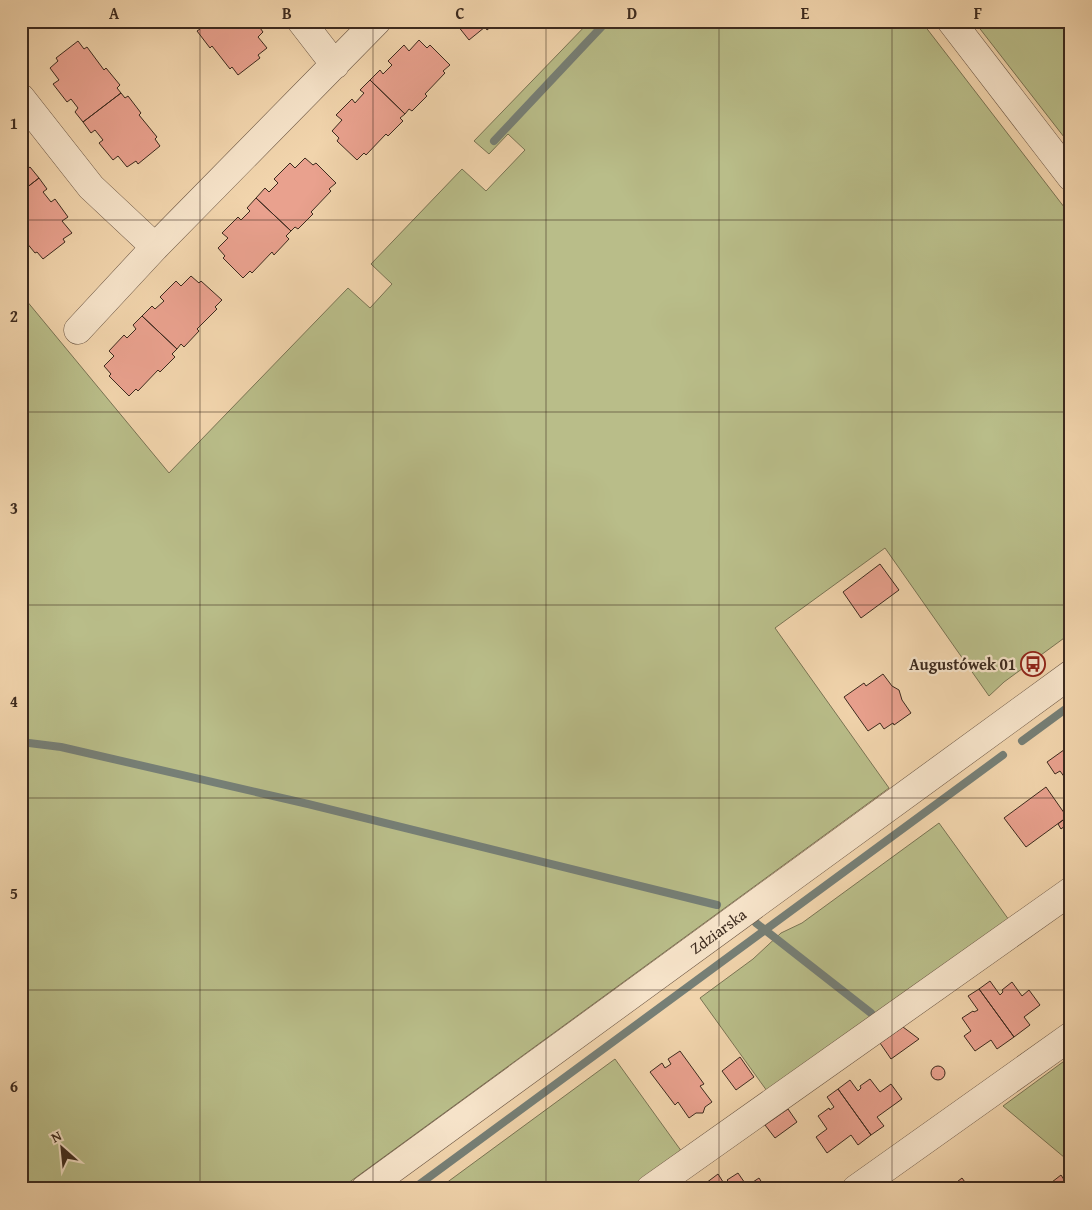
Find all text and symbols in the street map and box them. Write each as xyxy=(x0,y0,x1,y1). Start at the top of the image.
text: A xyxy=(109,1,120,25)
text: B xyxy=(282,1,292,25)
text: C xyxy=(455,1,465,25)
text: D xyxy=(627,1,637,25)
text: E xyxy=(801,1,810,25)
text: F xyxy=(974,1,982,25)
text: 1 xyxy=(10,111,18,135)
text: 2 xyxy=(10,304,18,328)
text: 3 xyxy=(10,496,18,520)
bus stop icon: Augustówek 01 xyxy=(1020,651,1046,677)
place label: Augustówek 01 xyxy=(909,652,1016,676)
text: 4 xyxy=(10,689,18,713)
text: 5 xyxy=(10,881,18,905)
street label: Zdziarska xyxy=(685,902,752,960)
text: 6 xyxy=(10,1074,18,1098)
north arrow xyxy=(38,1122,88,1172)
text: N xyxy=(47,1125,65,1147)

